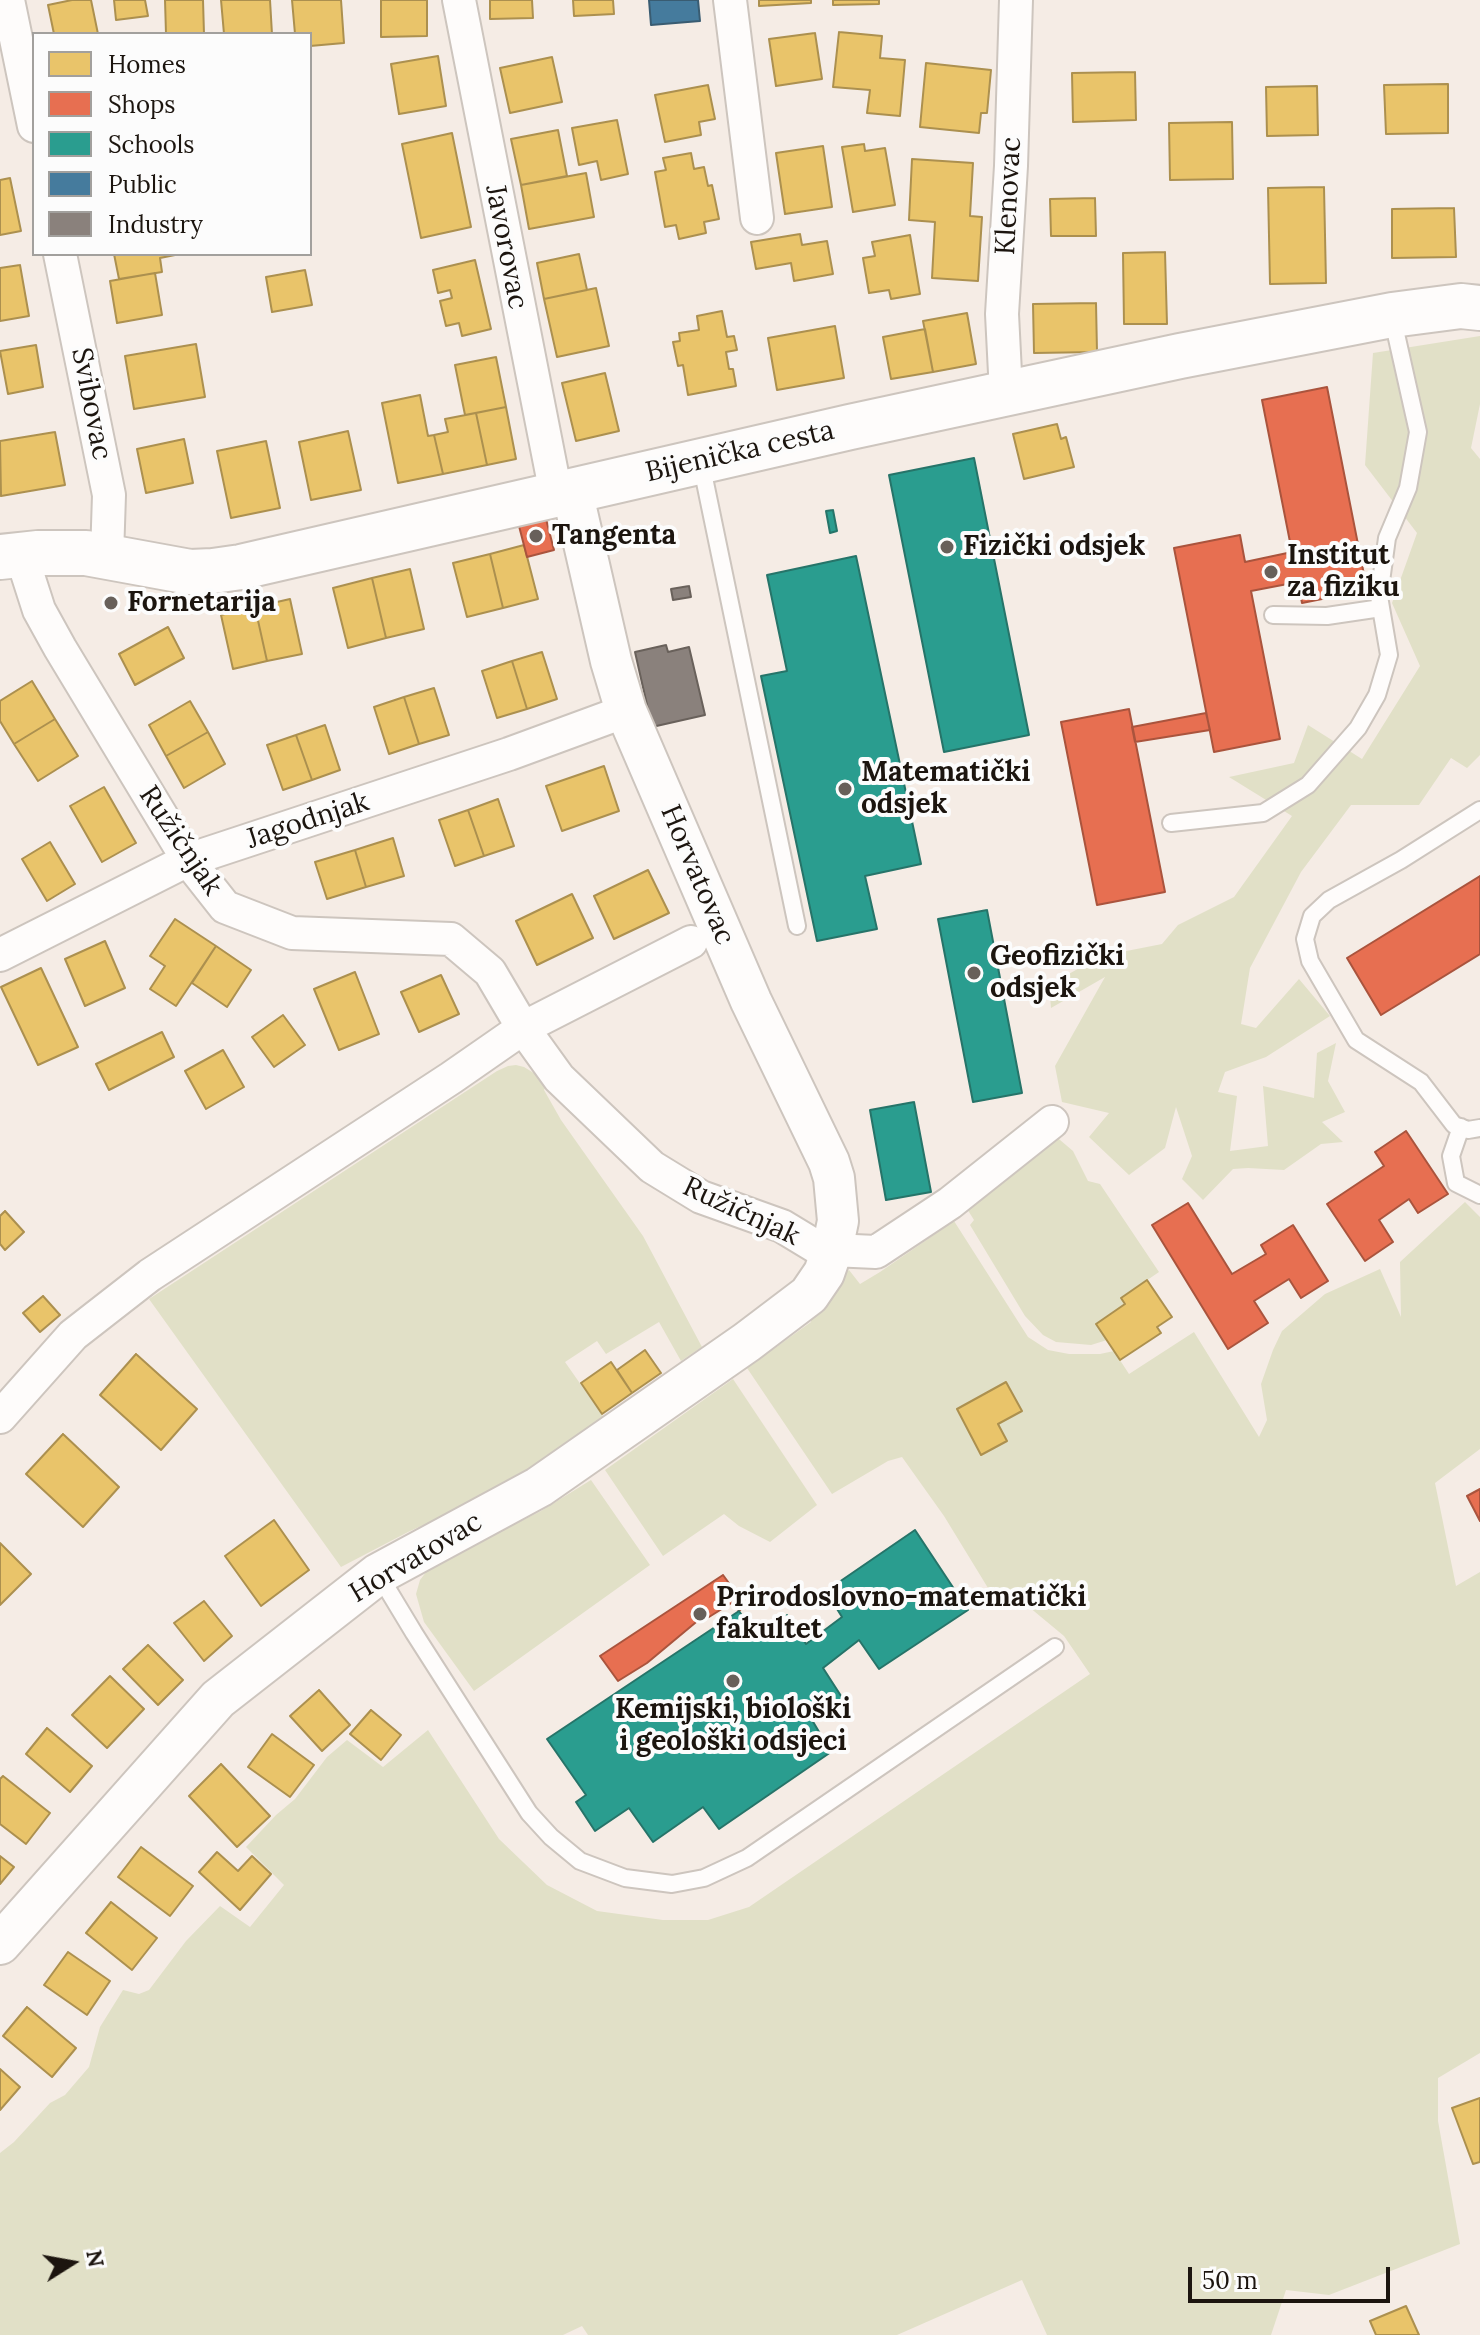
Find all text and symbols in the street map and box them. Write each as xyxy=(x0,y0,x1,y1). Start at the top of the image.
legend xyxy=(32,32,312,256)
text: Homes xyxy=(108,49,186,80)
text: Shops xyxy=(108,89,175,120)
text: Schools xyxy=(108,129,194,160)
street label: Klenovac xyxy=(989,136,1029,256)
text: Public xyxy=(108,169,177,200)
street label: Javorovac xyxy=(477,182,535,312)
text: Industry xyxy=(108,209,203,240)
street label: Svibovac xyxy=(64,345,118,463)
street label: Bijenička cesta xyxy=(643,414,837,490)
place label: Tangenta xyxy=(552,519,676,553)
marker: Tangenta xyxy=(527,527,545,545)
place label: Fizički odsjek xyxy=(963,530,1145,564)
marker: Fizički odsjek xyxy=(938,538,956,556)
place label: Institut za fiziku xyxy=(1287,539,1400,605)
marker: Institut za fiziku xyxy=(1262,563,1280,581)
place label: Fornetarija xyxy=(127,586,276,620)
marker: Fornetarija xyxy=(102,594,120,612)
place label: Matematički odsjek xyxy=(861,756,1031,822)
street label: Ružičnjak xyxy=(131,780,229,902)
marker: Matematički odsjek xyxy=(836,780,854,798)
street label: Jagodnjak xyxy=(243,785,373,857)
street label: Horvatovac xyxy=(653,800,741,950)
place label: Geofizički odsjek xyxy=(990,940,1124,1006)
marker: Geofizički odsjek xyxy=(965,964,983,982)
street label: Ružičnjak xyxy=(677,1170,805,1254)
street label: Horvatovac xyxy=(344,1505,488,1611)
place label: Prirodoslovno-matematički fakultet xyxy=(716,1581,1086,1647)
marker: Prirodoslovno-matematički fakultet xyxy=(691,1605,709,1623)
marker: Kemijski, biološki i geološki odsjeci xyxy=(724,1672,742,1690)
place label: Kemijski, biološki i geološki odsjeci xyxy=(615,1693,851,1759)
north arrow xyxy=(32,2223,112,2303)
text: N xyxy=(80,2247,111,2269)
scale bar xyxy=(1192,2251,1394,2301)
text: 50 m xyxy=(1202,2265,1258,2296)

